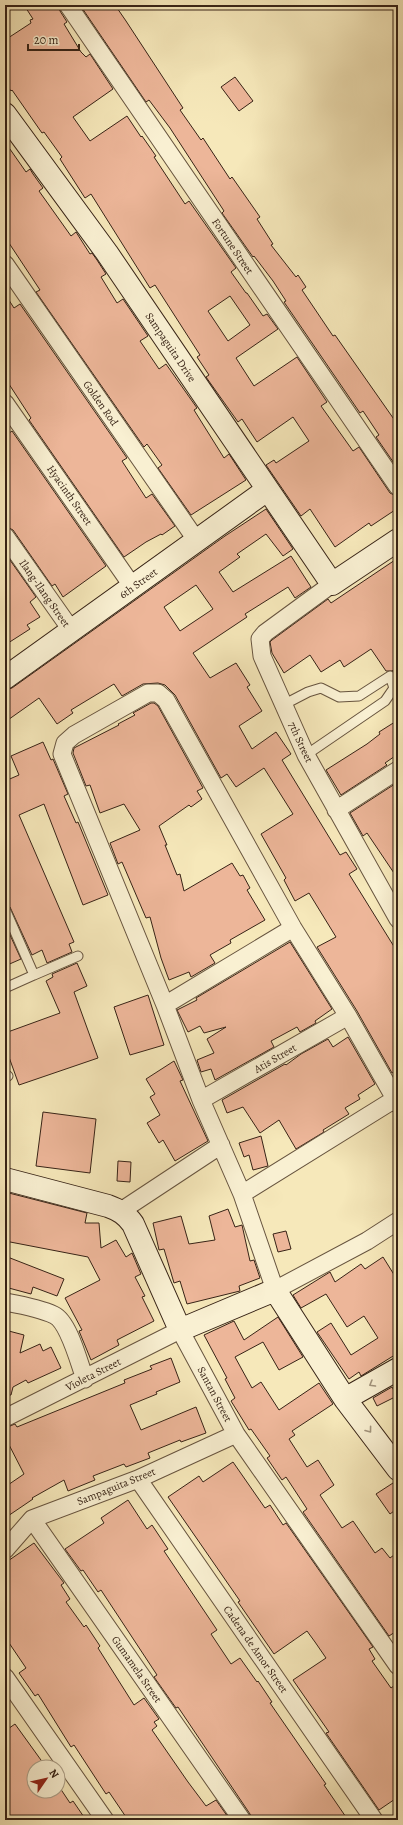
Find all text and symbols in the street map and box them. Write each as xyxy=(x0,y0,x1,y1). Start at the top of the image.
scale bar xyxy=(28,26,79,52)
text: 20 m xyxy=(34,32,58,48)
street label: Fortune Street xyxy=(208,215,257,278)
street label: Sampaguita Drive xyxy=(142,310,199,385)
street label: Golden Rod xyxy=(80,378,122,429)
street label: Hyacinth Street xyxy=(43,462,96,529)
street label: Ilang-Ilang Street xyxy=(16,556,74,631)
street label: 6th Street xyxy=(116,564,161,602)
street label: 7th Street xyxy=(285,719,317,765)
street label: Atis Street xyxy=(250,1040,300,1077)
street label: Violeta Street xyxy=(62,1354,124,1395)
street label: Santan Street xyxy=(194,1364,236,1425)
one-way arrow xyxy=(369,1380,376,1387)
one-way arrow xyxy=(364,1426,371,1433)
street label: Sampaguita Street xyxy=(75,1464,158,1509)
street label: Cadena de Amor Street xyxy=(220,1603,292,1696)
street label: Gumamela Street xyxy=(108,1633,165,1706)
north arrow xyxy=(26,1759,66,1799)
text: N xyxy=(45,1766,62,1781)

